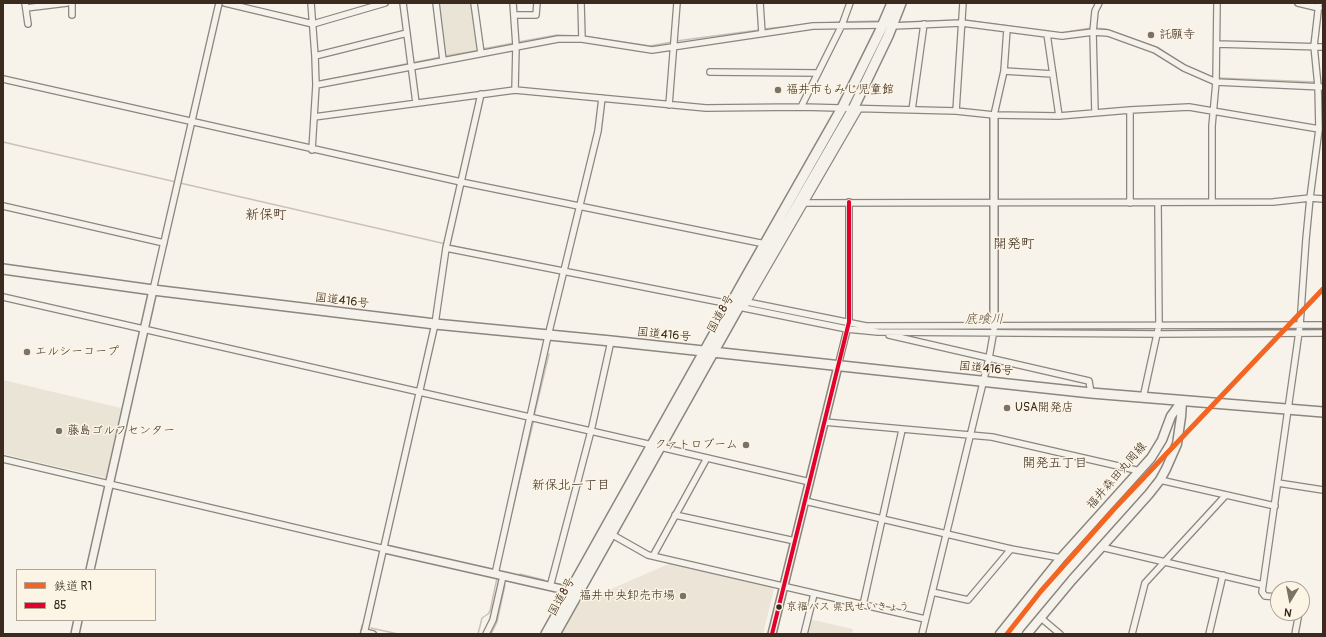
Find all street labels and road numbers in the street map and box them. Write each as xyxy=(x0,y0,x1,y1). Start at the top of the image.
street label: 国道416号 xyxy=(314,291,370,311)
street label: 国道8号 xyxy=(705,292,737,336)
street label: 国道416号 xyxy=(636,325,692,345)
street label: 国道416号 xyxy=(958,359,1014,379)
street label: 福井森田丸岡線 xyxy=(1084,440,1150,512)
street label: 国道8号 xyxy=(546,575,578,619)

